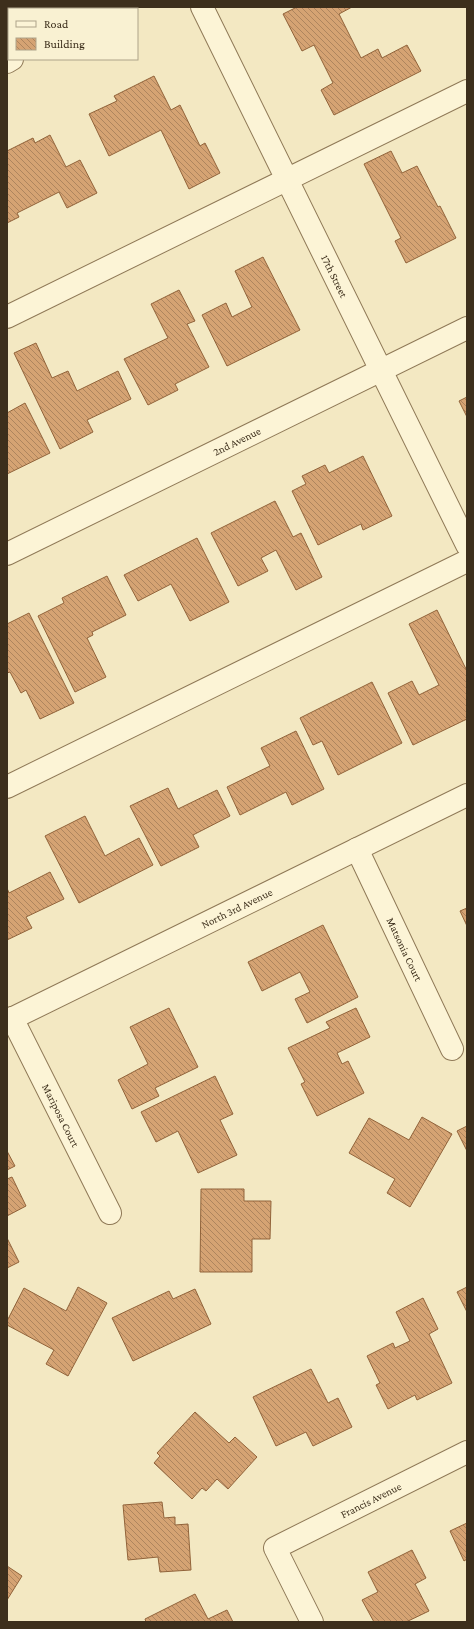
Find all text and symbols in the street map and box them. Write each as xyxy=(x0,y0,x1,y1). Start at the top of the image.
legend xyxy=(8,8,138,60)
text: Road xyxy=(44,17,69,31)
text: Building xyxy=(44,37,85,51)
street label: 17th Street xyxy=(319,253,350,300)
street label: 2nd Avenue xyxy=(211,424,263,458)
street label: North 3rd Avenue xyxy=(199,886,274,931)
street label: Matsonia Court xyxy=(384,916,425,983)
street label: Mariposa Court xyxy=(40,1082,82,1149)
street label: Francis Avenue xyxy=(339,1480,403,1520)

